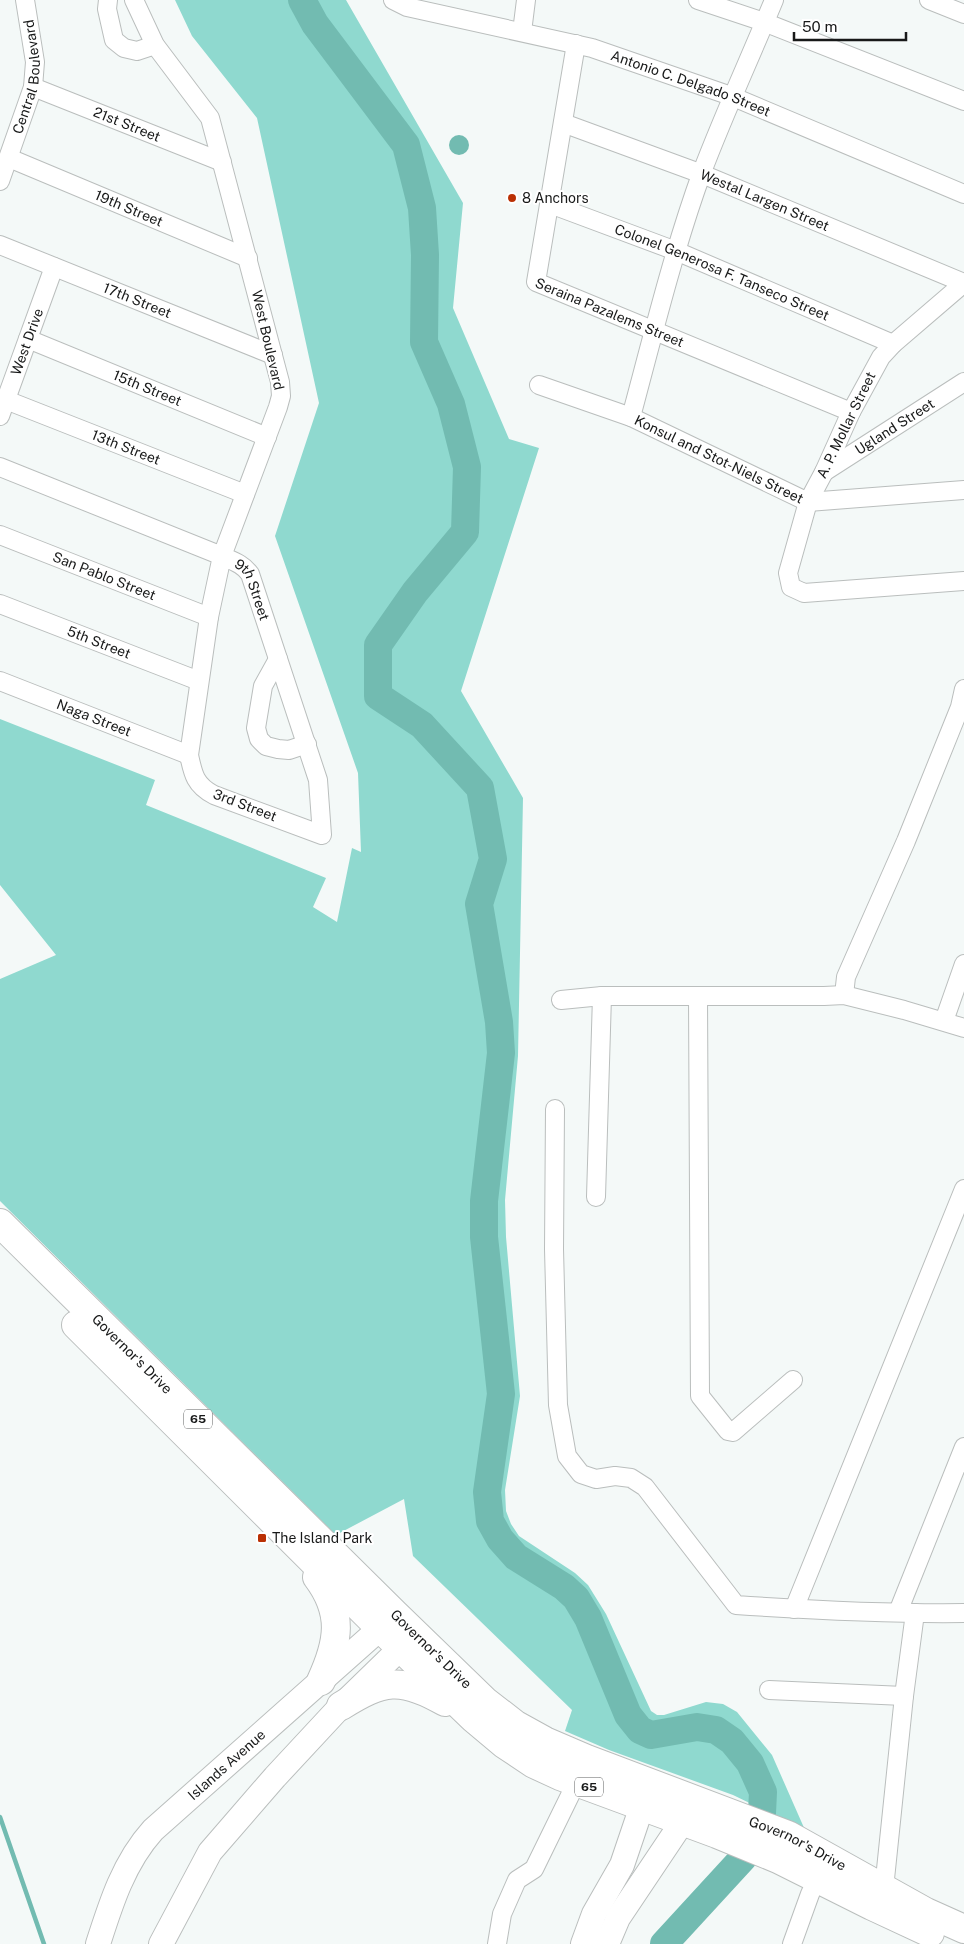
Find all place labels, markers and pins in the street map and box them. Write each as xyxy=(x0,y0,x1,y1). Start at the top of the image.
place label: 8 Anchors xyxy=(522,190,589,206)
marker: 8 Anchors xyxy=(506,192,518,204)
place label: The Island Park xyxy=(272,1530,372,1546)
marker: The Island Park xyxy=(256,1532,268,1544)

